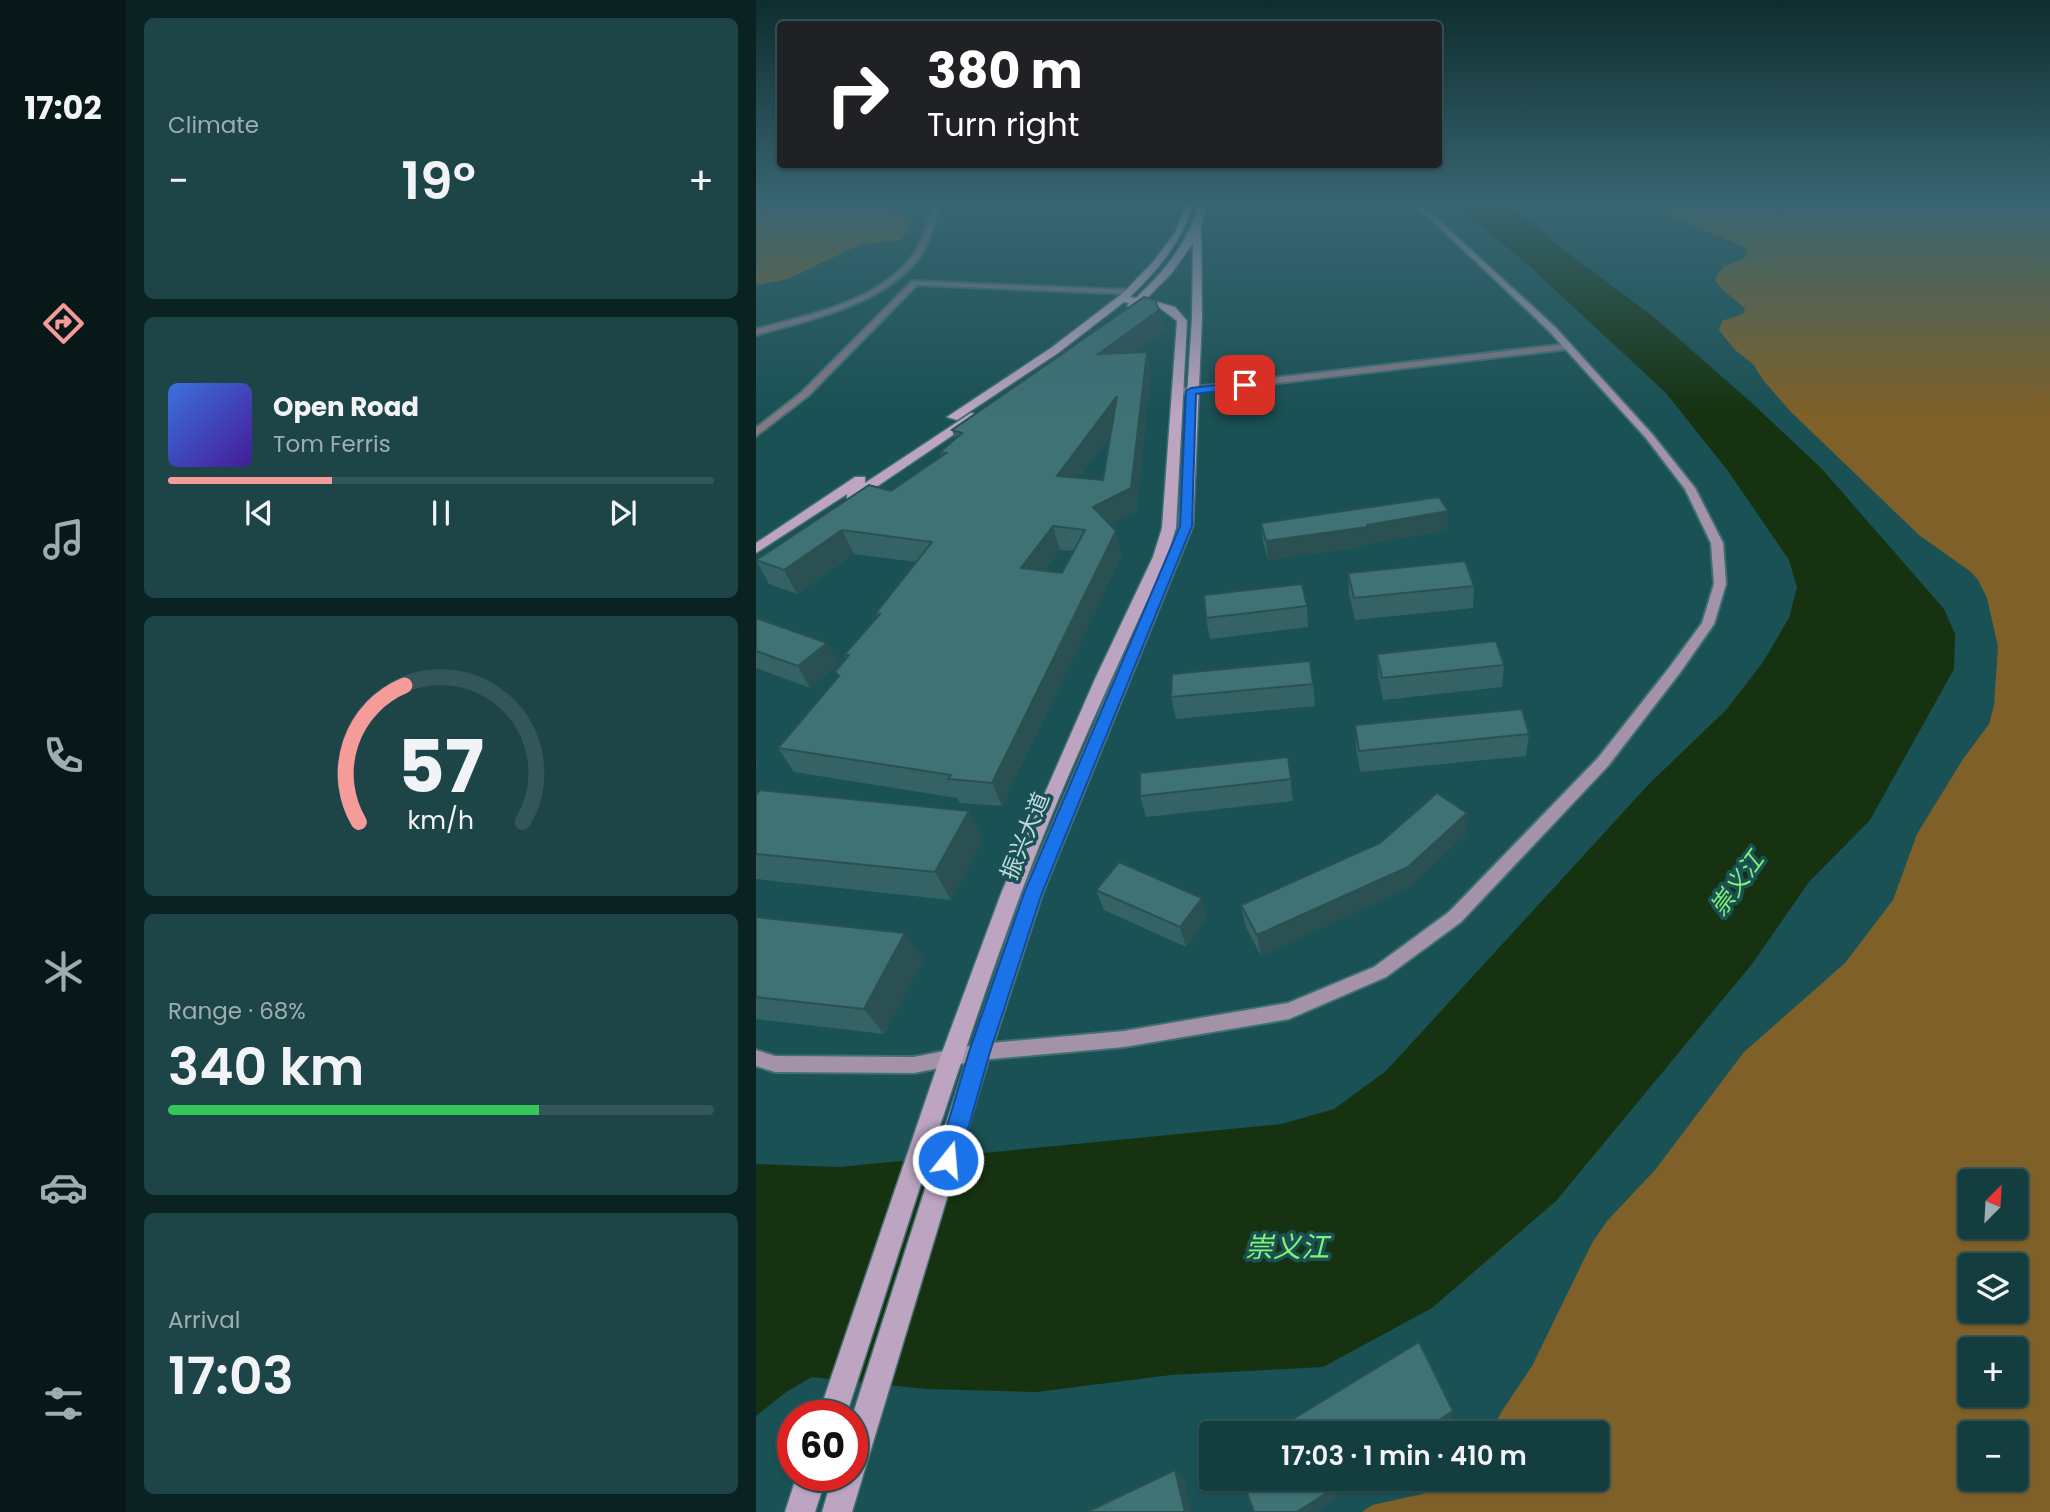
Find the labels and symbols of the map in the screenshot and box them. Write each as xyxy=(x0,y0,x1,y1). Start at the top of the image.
pin xyxy=(1215,355,1275,415)
street label: 振兴大道 xyxy=(993,787,1057,885)
water label: 崇义江 xyxy=(1702,842,1773,923)
position arrow xyxy=(911,1123,985,1197)
north arrow xyxy=(1958,1169,2028,1239)
water label: 崇义江 xyxy=(1245,1228,1332,1267)
speed limit sign: 60 xyxy=(777,1400,868,1491)

